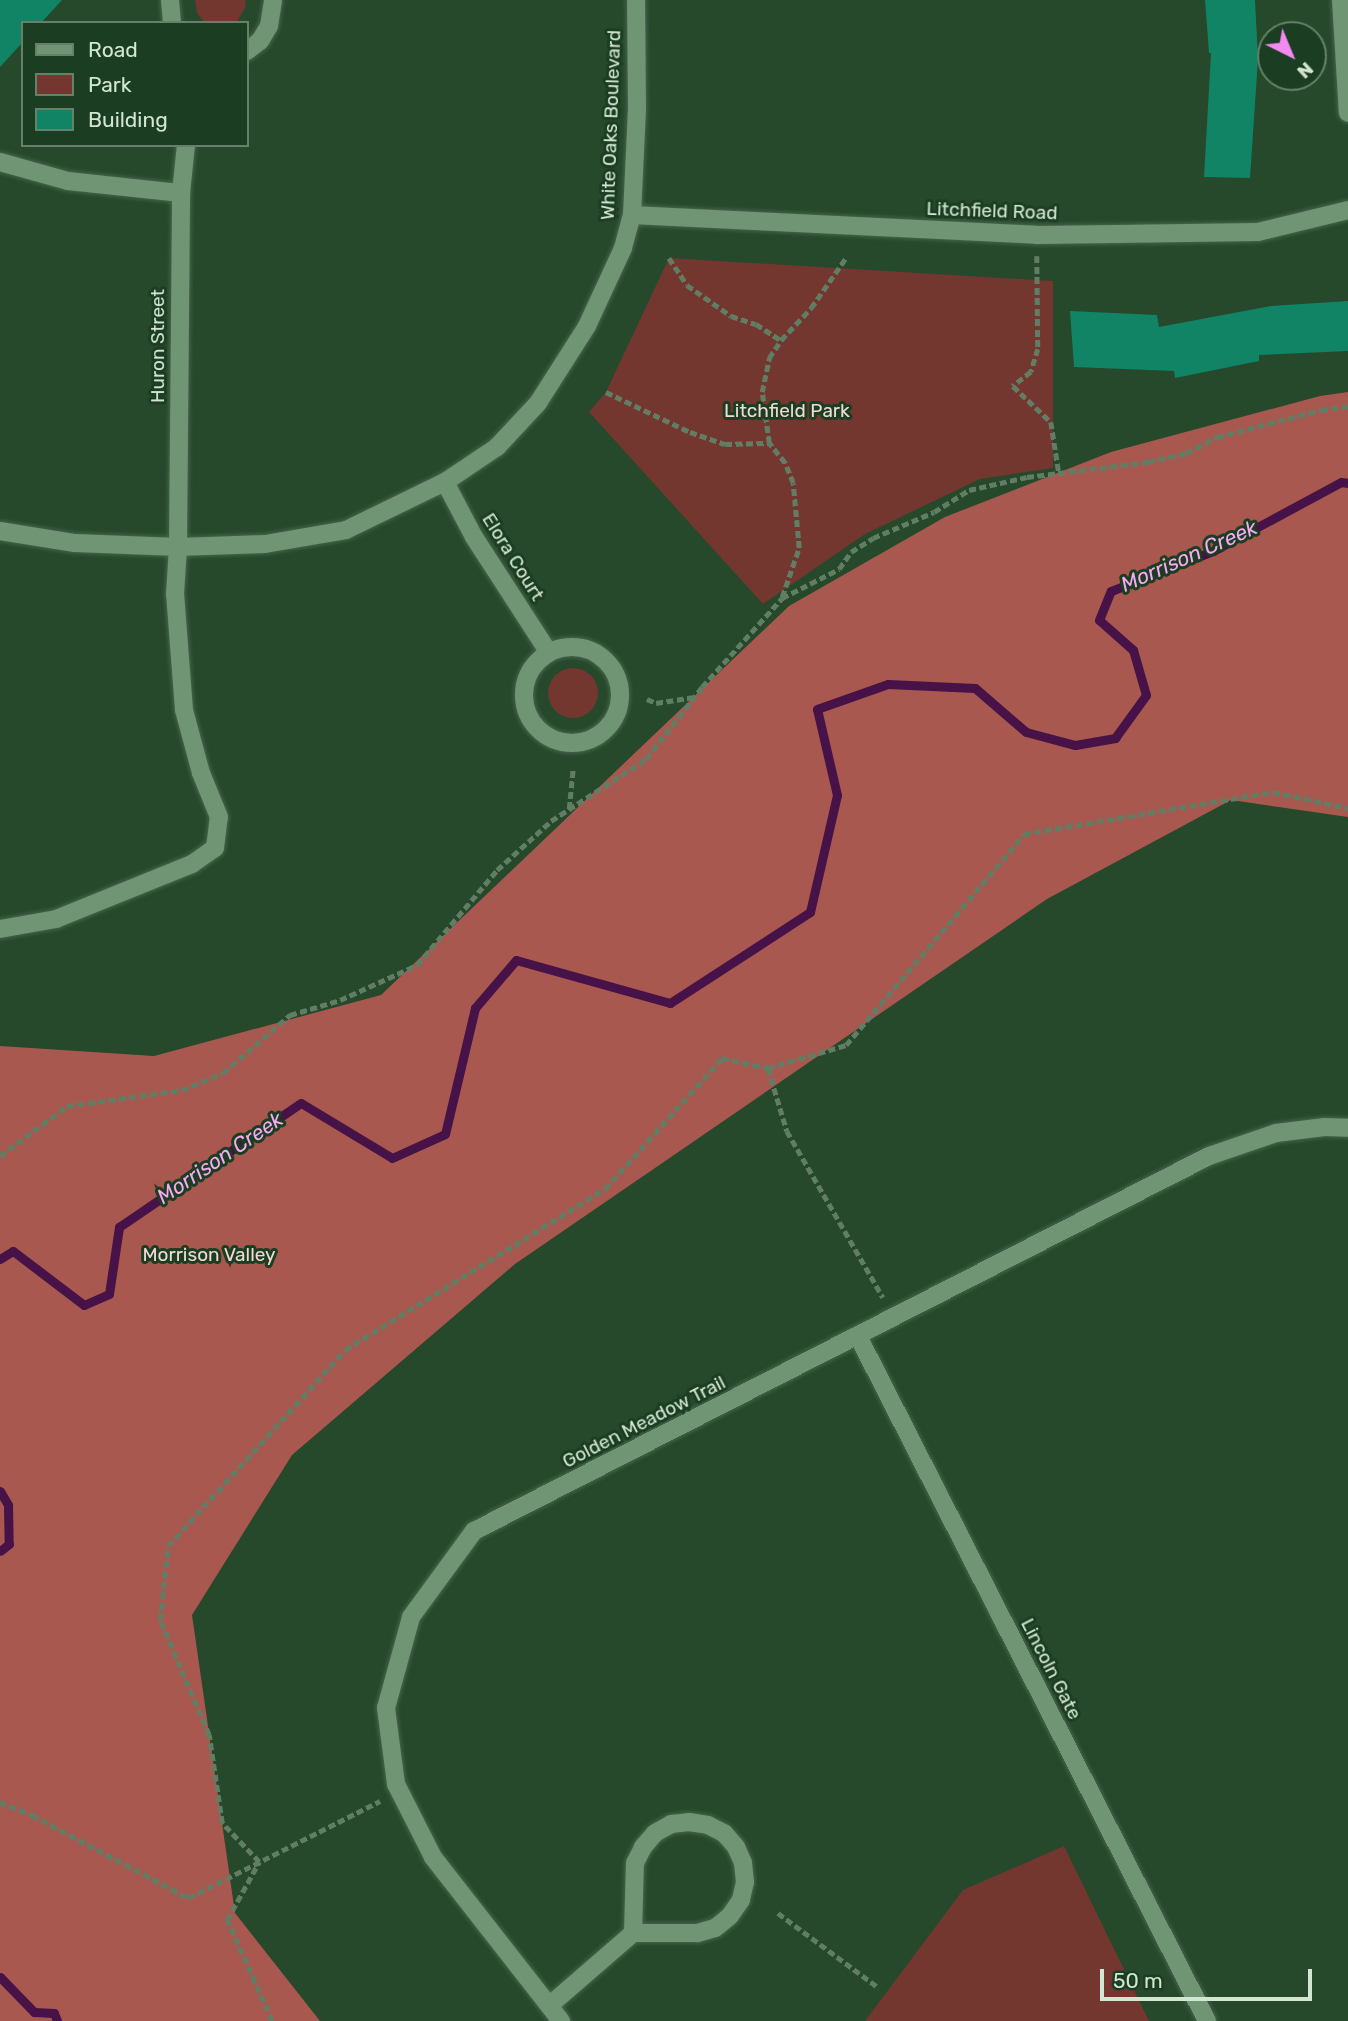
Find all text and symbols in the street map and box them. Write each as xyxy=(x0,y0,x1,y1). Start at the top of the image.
legend xyxy=(21,21,248,147)
north arrow xyxy=(1257,21,1327,91)
street label: White Oaks Boulevard xyxy=(596,29,626,221)
text: Road xyxy=(88,37,138,62)
text: N xyxy=(1292,57,1318,83)
text: Park xyxy=(88,72,132,97)
text: Building xyxy=(88,107,168,132)
street label: Litchfield Road xyxy=(926,197,1058,225)
street label: Huron Street xyxy=(147,289,169,403)
park label: Litchfield Park xyxy=(724,400,850,422)
street label: Elora Court xyxy=(477,509,549,605)
water label: Morrison Creek xyxy=(1117,515,1261,597)
water label: Morrison Creek xyxy=(152,1107,288,1209)
park label: Morrison Valley xyxy=(142,1244,276,1266)
street label: Golden Meadow Trail xyxy=(558,1371,730,1473)
street label: Lincoln Gate xyxy=(1016,1615,1086,1723)
scale bar xyxy=(1103,1954,1315,1998)
text: 50 m xyxy=(1113,1968,1163,1993)

